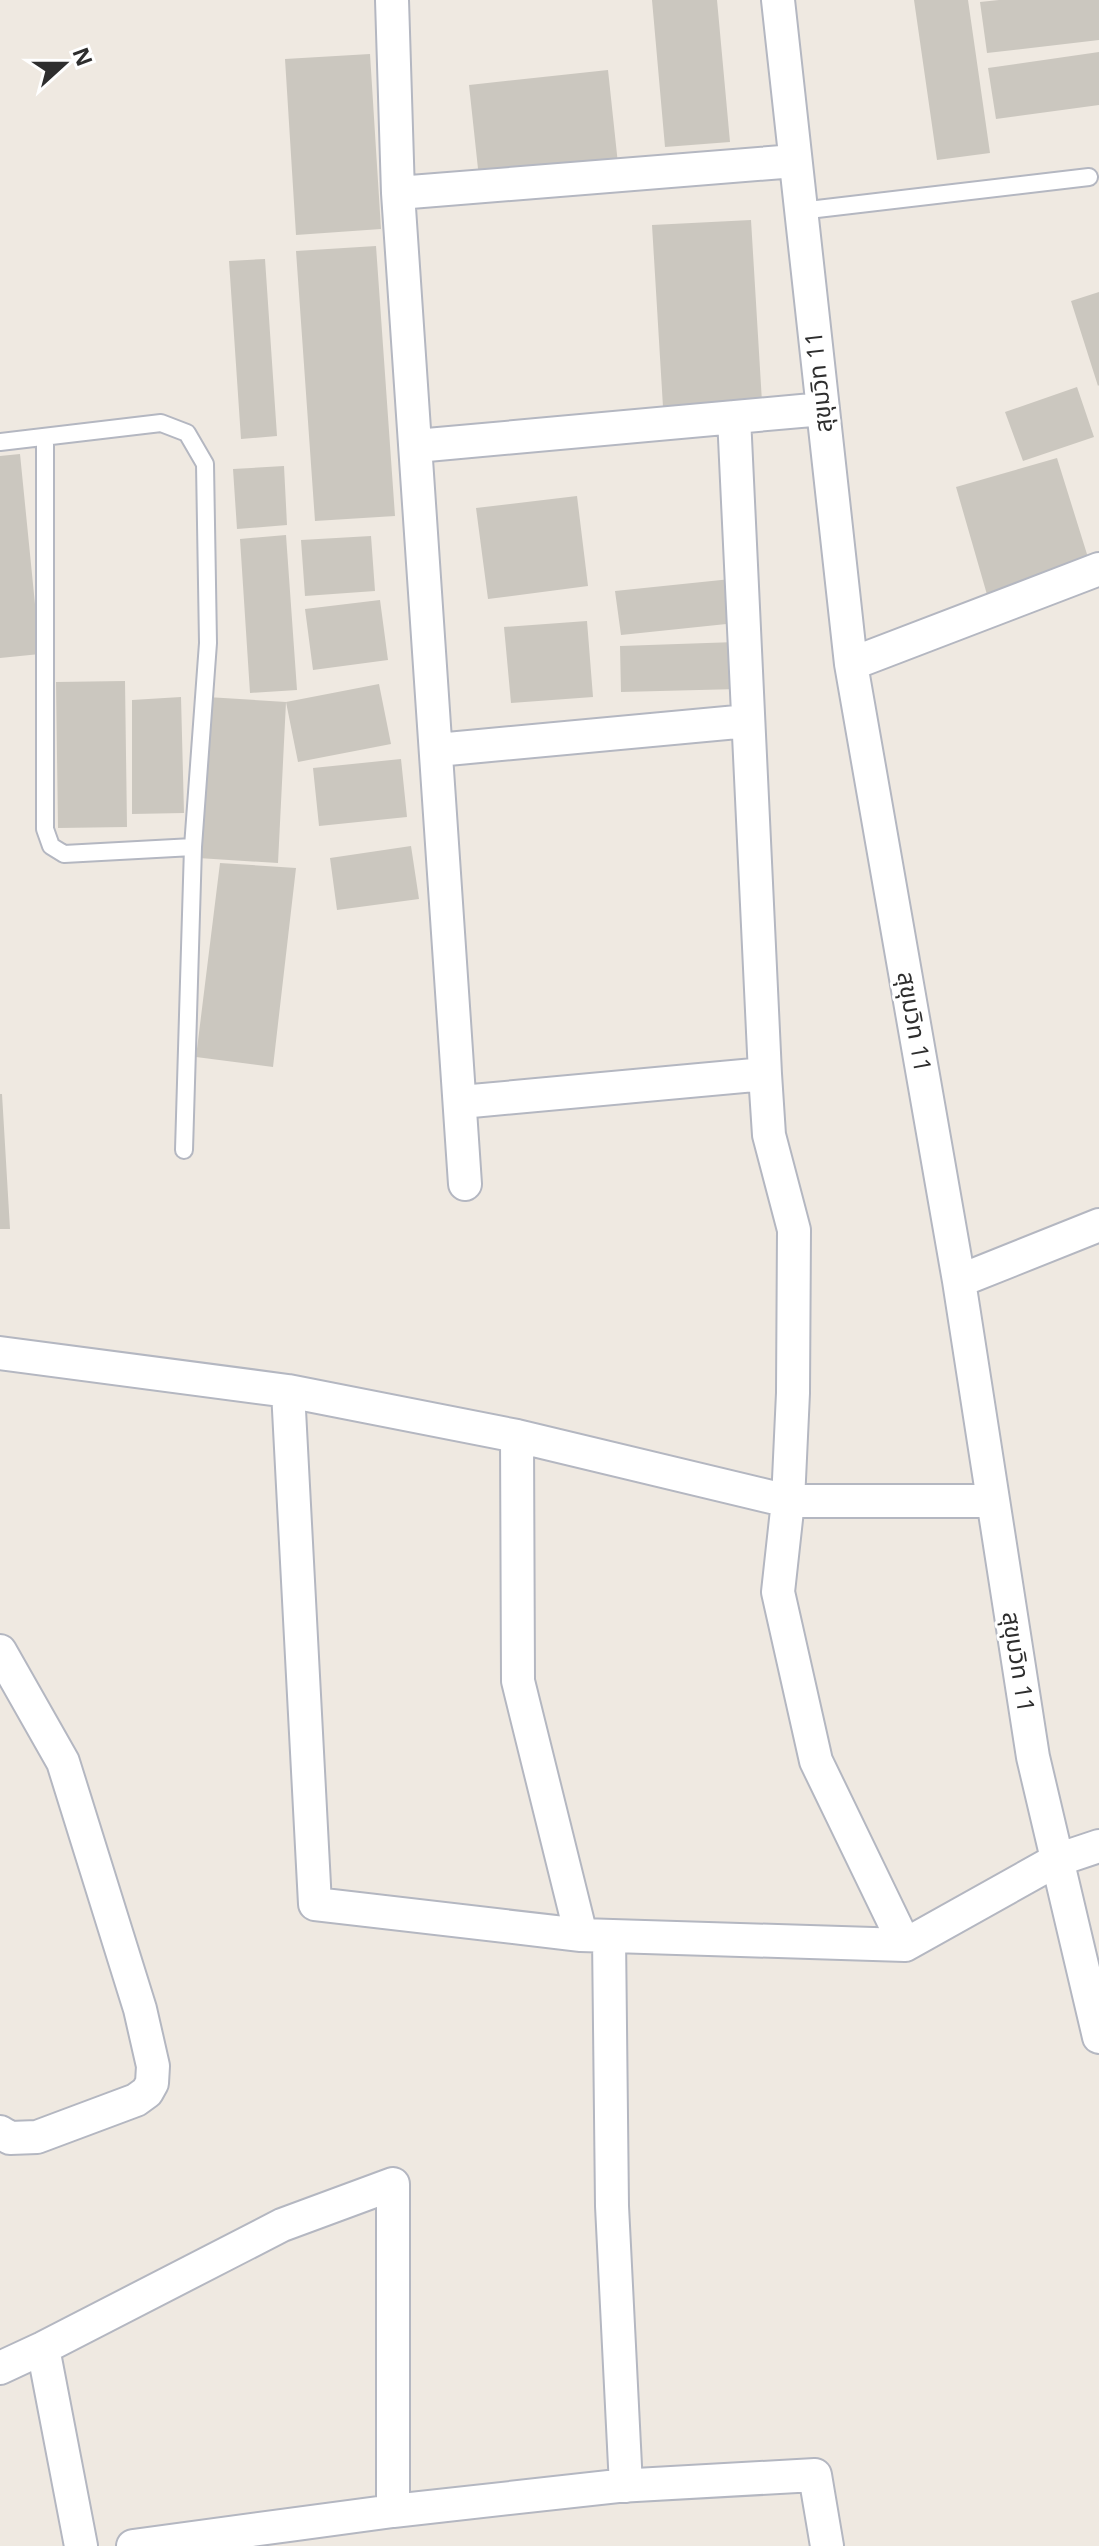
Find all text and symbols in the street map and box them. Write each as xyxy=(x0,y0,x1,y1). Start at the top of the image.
north arrow xyxy=(24,24,104,104)
text: N xyxy=(66,43,101,70)
street label: สุขุมวิท 11 xyxy=(796,330,839,434)
street label: สุขุมวิท 11 xyxy=(890,969,941,1075)
street label: สุขุมวิท 11 xyxy=(995,1609,1044,1715)

